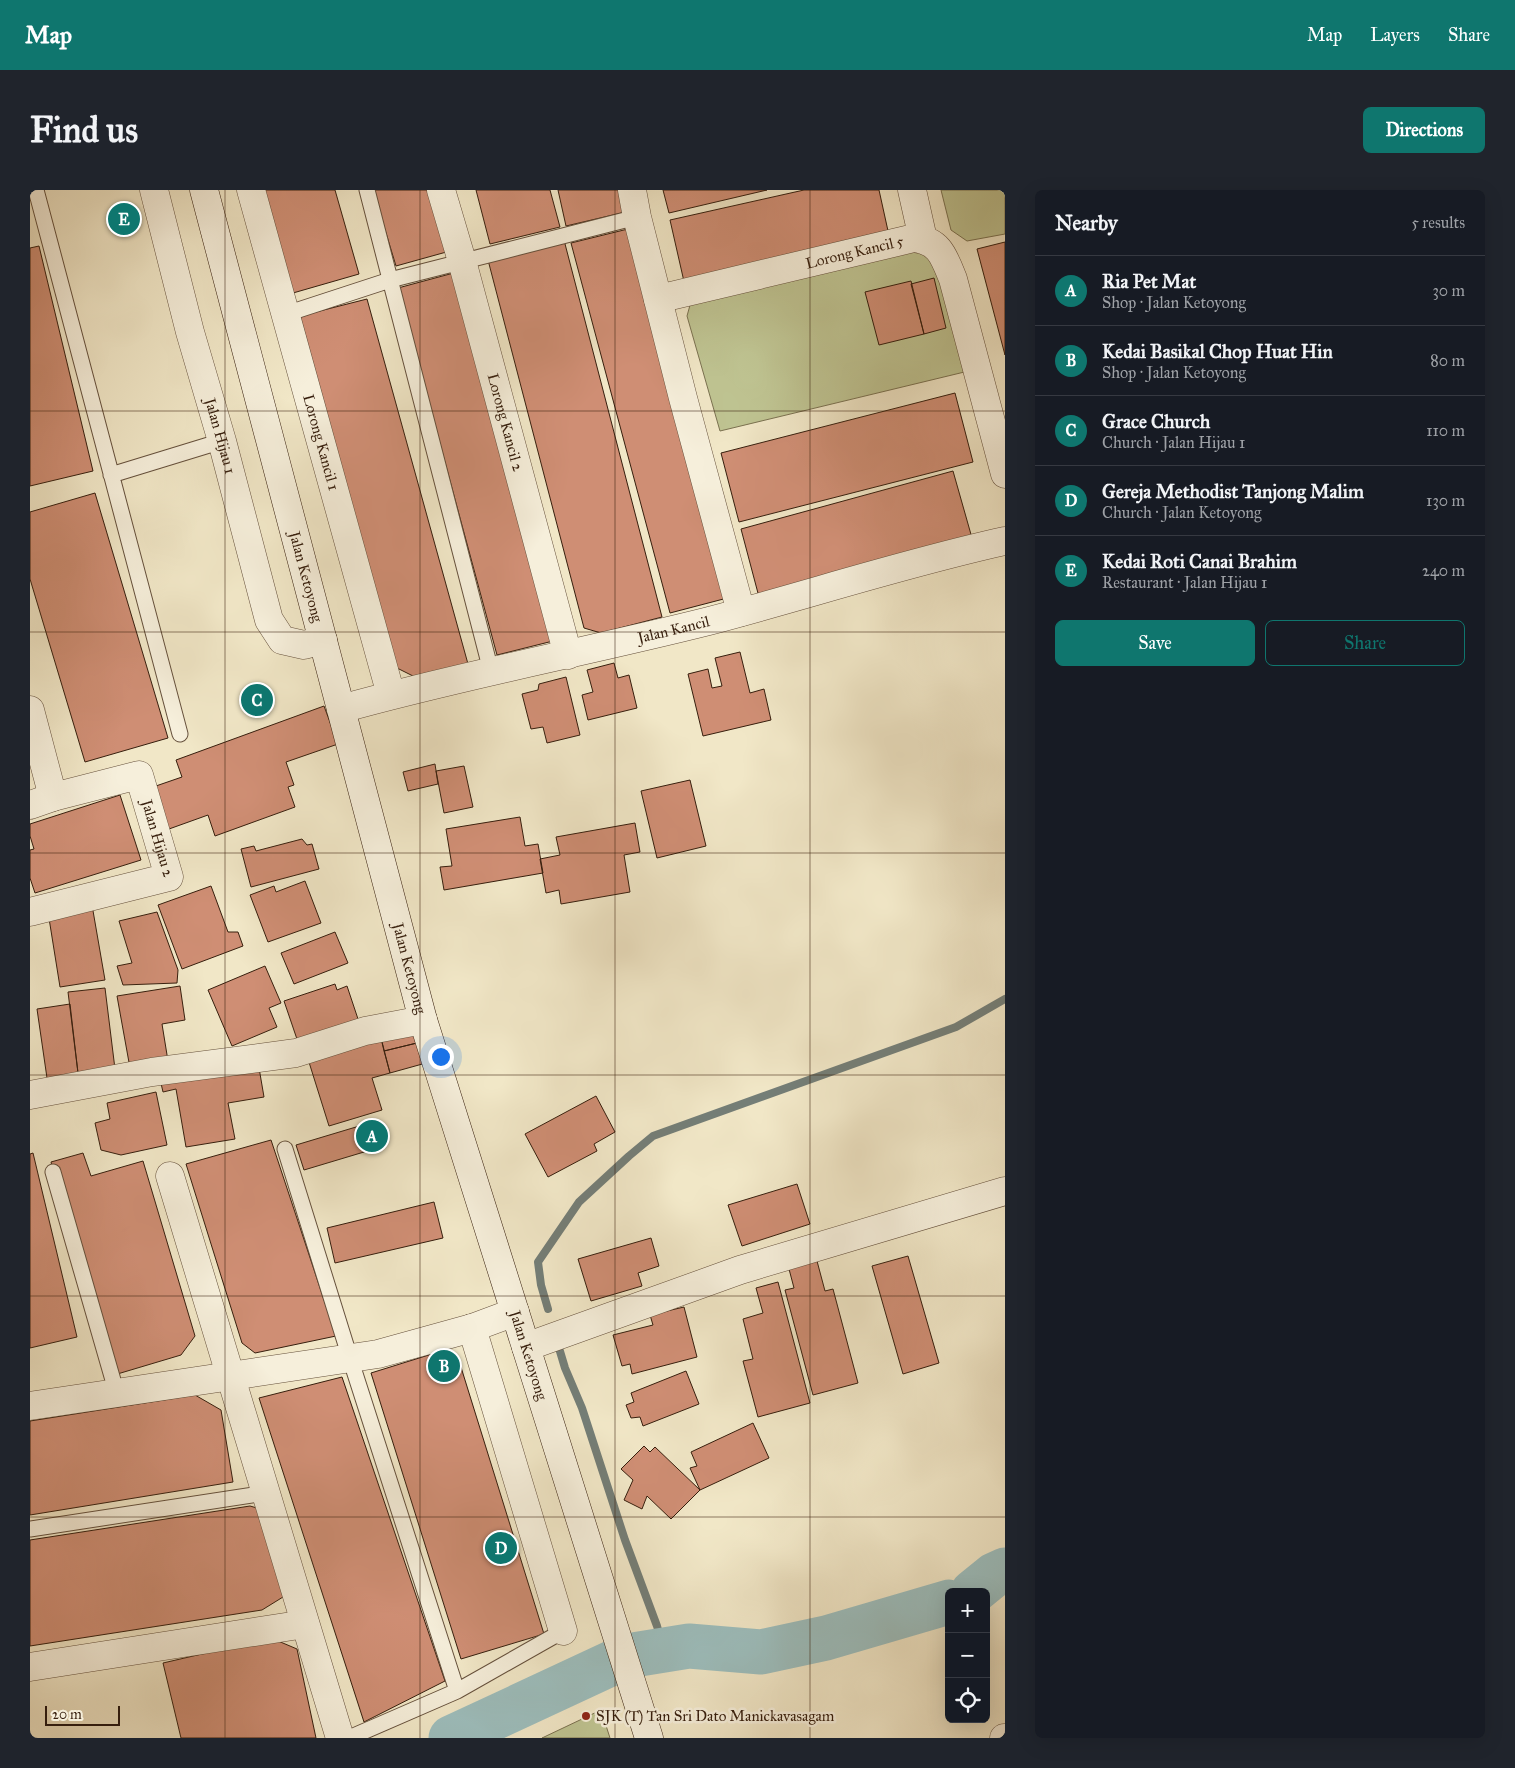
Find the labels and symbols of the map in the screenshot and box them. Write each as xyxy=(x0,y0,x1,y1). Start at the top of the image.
pin: E xyxy=(108,200,140,238)
street label: Lorong Kancil 5 xyxy=(804,232,905,273)
street label: Lorong Kancil 2 xyxy=(484,371,527,474)
street label: Lorong Kancil 1 xyxy=(299,392,343,493)
street label: Jalan Hijau 1 xyxy=(199,394,239,476)
street label: Jalan Ketoyong xyxy=(284,528,327,625)
street label: Jalan Kancil xyxy=(634,612,712,648)
pin: C xyxy=(241,681,273,719)
street label: Jalan Hijau 2 xyxy=(136,796,178,879)
street label: Jalan Ketoyong xyxy=(387,919,430,1017)
your location xyxy=(428,1044,454,1070)
pin: A xyxy=(356,1117,388,1155)
street label: Jalan Ketoyong xyxy=(504,1306,551,1403)
pin: B xyxy=(428,1347,460,1385)
pin: D xyxy=(485,1529,517,1567)
scale bar xyxy=(45,1703,120,1726)
place label: SJK (T) Tan Sri Dato Manickavasagam xyxy=(596,1707,835,1726)
marker: SJK (T) Tan Sri Dato Manickavasagam xyxy=(580,1710,592,1722)

